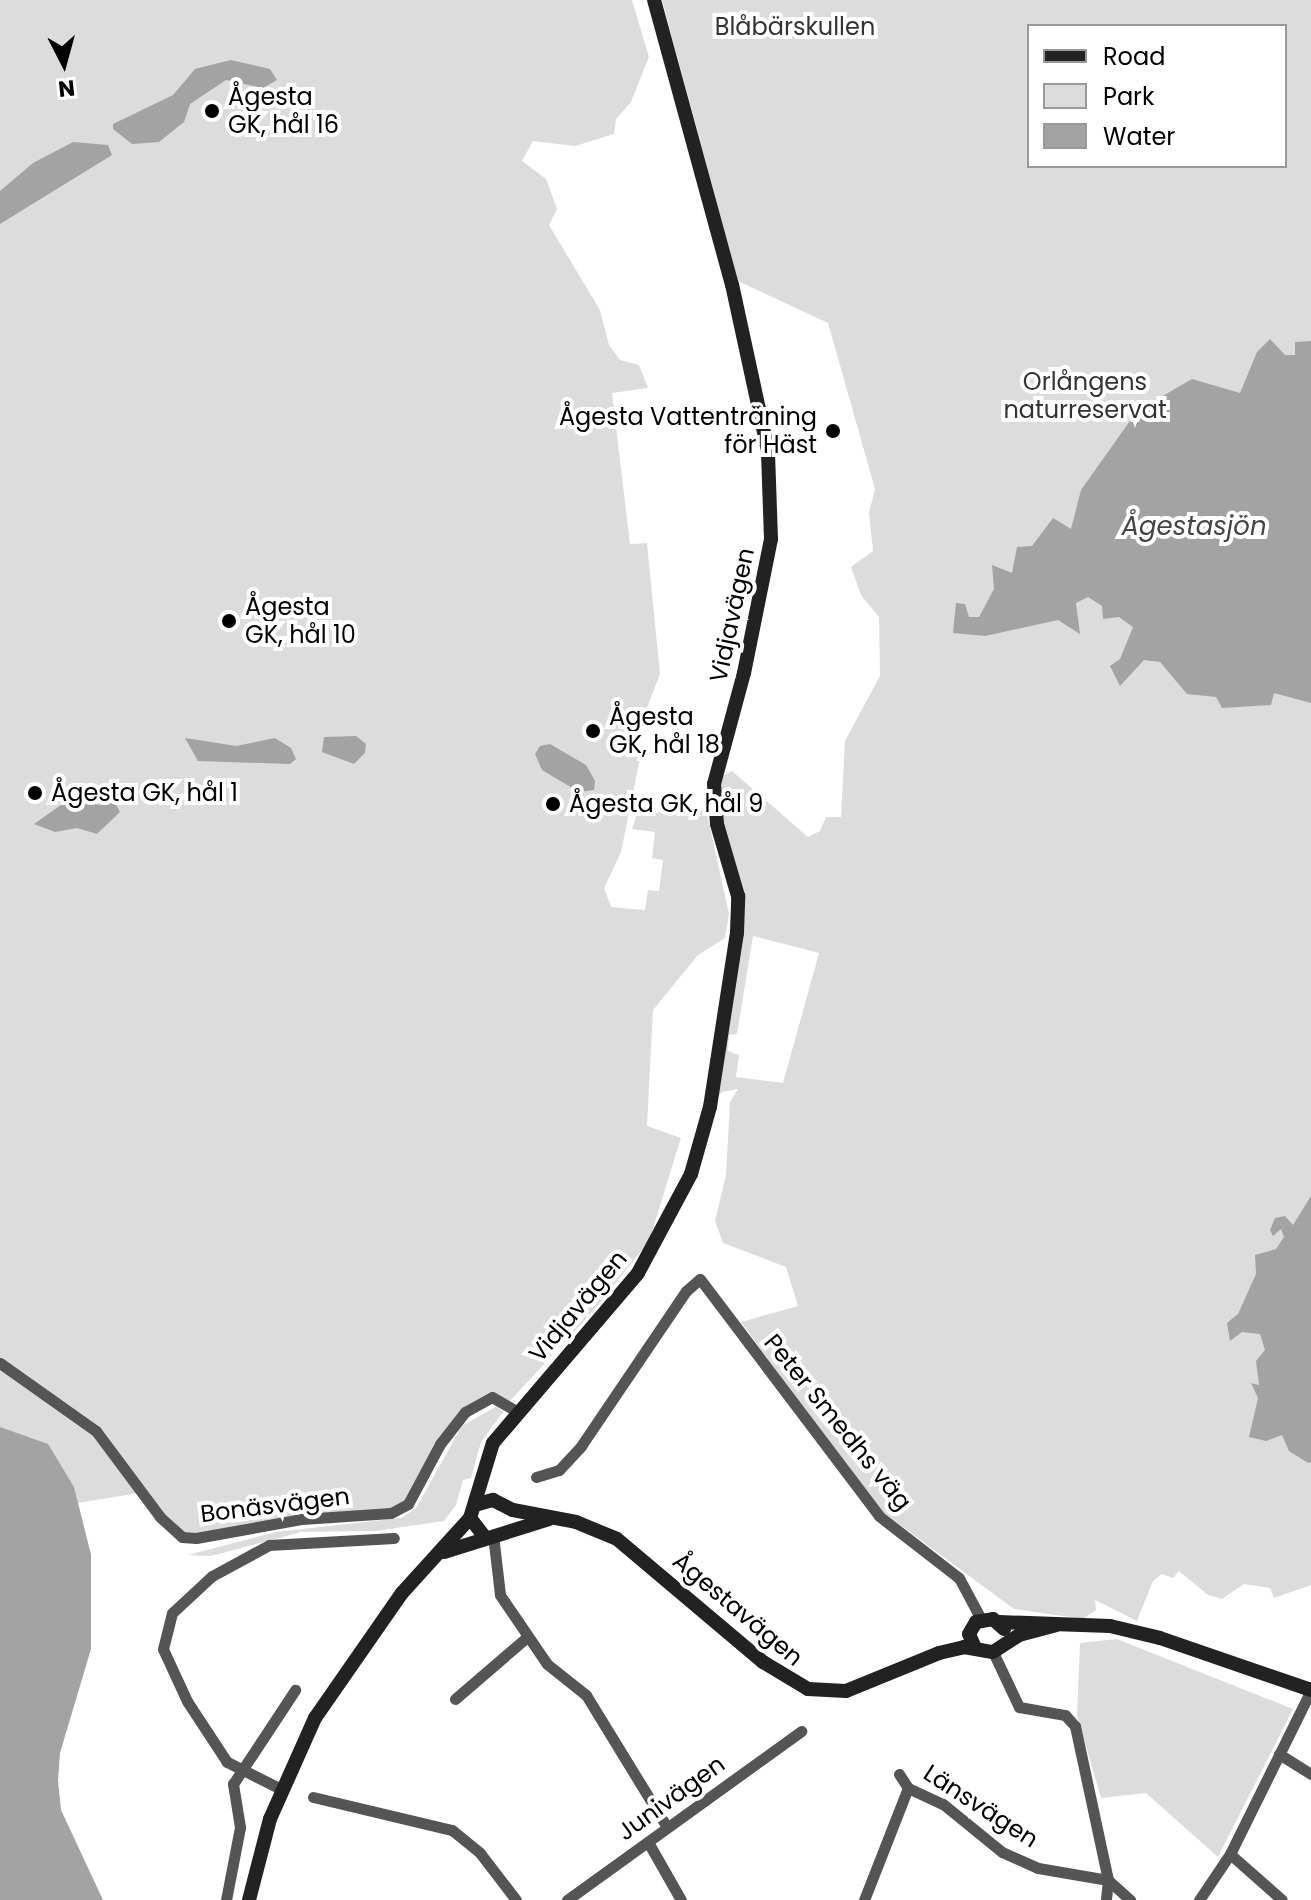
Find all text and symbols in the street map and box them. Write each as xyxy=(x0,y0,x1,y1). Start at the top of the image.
park label: Blåbärskullen xyxy=(715,13,875,41)
north arrow xyxy=(24,24,104,104)
legend xyxy=(1027,24,1287,168)
text: Road xyxy=(1103,40,1165,73)
text: N xyxy=(57,72,76,105)
text: Park xyxy=(1103,80,1154,113)
place label: Ågesta GK, hål 16 xyxy=(228,83,339,139)
marker: Ågesta GK, hål 16 xyxy=(203,102,221,120)
text: Water xyxy=(1103,120,1175,153)
park label: Orlångens naturreservat xyxy=(1003,368,1167,424)
place label: Ågesta Vattenträning för Häst xyxy=(559,403,817,459)
marker: Ågesta Vattenträning för Häst xyxy=(824,422,842,440)
water label: Ågestasjön xyxy=(1121,511,1267,543)
street label: Vidjavägen xyxy=(704,545,760,685)
place label: Ågesta GK, hål 10 xyxy=(245,593,356,649)
marker: Ågesta GK, hål 10 xyxy=(220,612,238,630)
place label: Ågesta GK, hål 18 xyxy=(609,703,720,759)
marker: Ågesta GK, hål 18 xyxy=(584,722,602,740)
place label: Ågesta GK, hål 1 xyxy=(51,779,238,807)
marker: Ågesta GK, hål 1 xyxy=(26,784,44,802)
place label: Ågesta GK, hål 9 xyxy=(569,790,763,818)
marker: Ågesta GK, hål 9 xyxy=(544,795,562,813)
street label: Vidjavägen xyxy=(523,1244,633,1368)
street label: Peter Smedhs väg xyxy=(758,1328,918,1516)
street label: Bonäsvägen xyxy=(199,1482,351,1528)
street label: Ågestavägen xyxy=(667,1546,809,1672)
street label: Junivägen xyxy=(612,1749,730,1847)
street label: Länsvägen xyxy=(918,1758,1044,1854)

